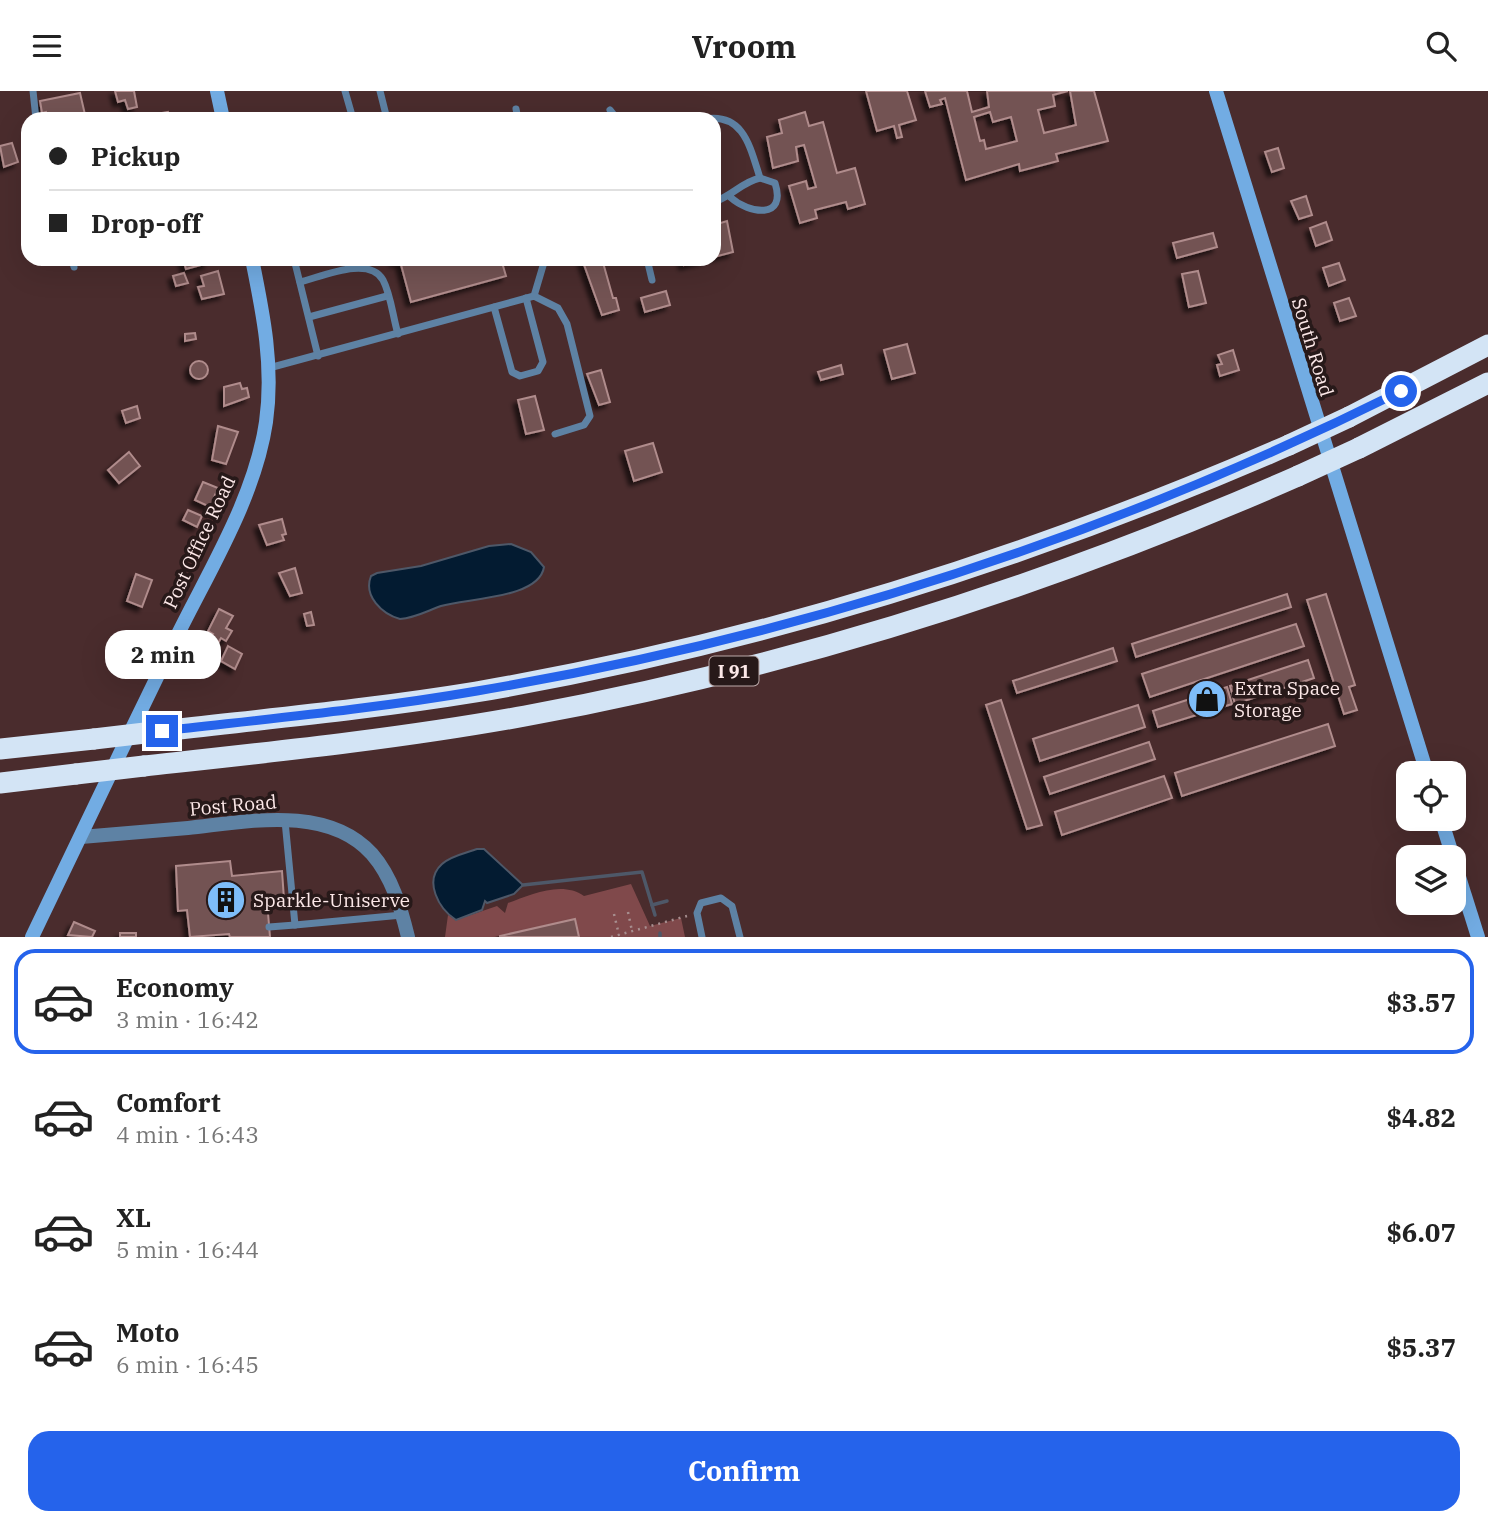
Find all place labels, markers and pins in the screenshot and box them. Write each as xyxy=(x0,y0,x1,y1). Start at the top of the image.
place label: Extra Space Storage xyxy=(1234,676,1340,722)
shop icon: Extra Space Storage xyxy=(1186,678,1228,720)
building icon: Sparkle-Uniserve xyxy=(205,879,247,921)
place label: Sparkle-Uniserve xyxy=(253,888,410,912)

